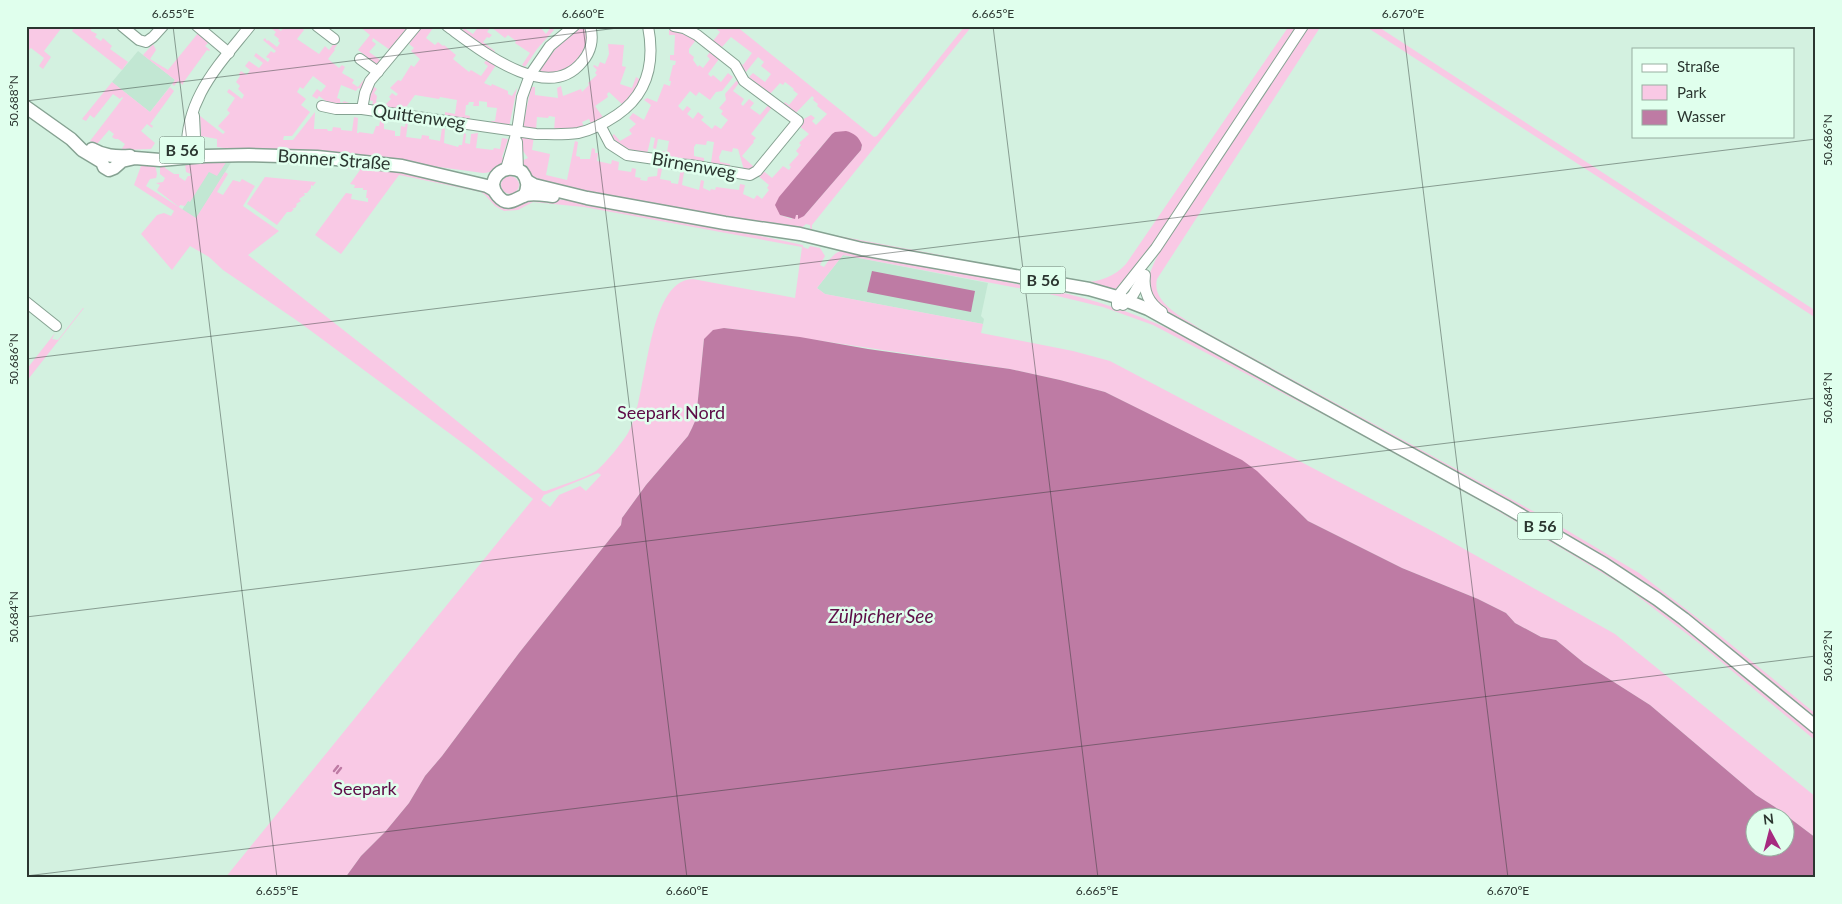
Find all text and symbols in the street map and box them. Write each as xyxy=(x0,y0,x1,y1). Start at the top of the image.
text: 6.655°E xyxy=(152,6,194,21)
text: 6.660°E xyxy=(562,6,604,21)
text: 6.665°E xyxy=(972,6,1014,21)
text: 6.670°E xyxy=(1382,6,1424,21)
legend xyxy=(1632,48,1794,138)
text: Straße xyxy=(1677,57,1720,75)
text: 50.688°N xyxy=(6,75,21,127)
text: Park xyxy=(1677,83,1707,101)
street label: Quittenweg xyxy=(371,99,467,133)
text: Wasser xyxy=(1677,107,1726,125)
text: 50.686°N xyxy=(1820,114,1835,166)
road number: B 56 xyxy=(160,136,204,164)
street label: Bonner Straße xyxy=(277,144,391,174)
street label: Birnenweg xyxy=(651,147,738,183)
road number: B 56 xyxy=(1020,266,1066,294)
text: 50.686°N xyxy=(6,333,21,385)
text: 50.684°N xyxy=(1820,372,1835,424)
park label: Seepark Nord xyxy=(617,401,725,423)
road number: B 56 xyxy=(1518,512,1562,540)
text: 50.684°N xyxy=(6,591,21,643)
water label: Zülpicher See xyxy=(828,604,934,627)
text: 50.682°N xyxy=(1820,630,1835,682)
park label: Seepark xyxy=(333,777,398,799)
north arrow xyxy=(1744,806,1794,856)
text: N xyxy=(1762,810,1775,828)
text: 6.655°E xyxy=(256,883,298,898)
text: 6.660°E xyxy=(666,883,708,898)
text: 6.665°E xyxy=(1076,883,1118,898)
text: 6.670°E xyxy=(1487,883,1529,898)

